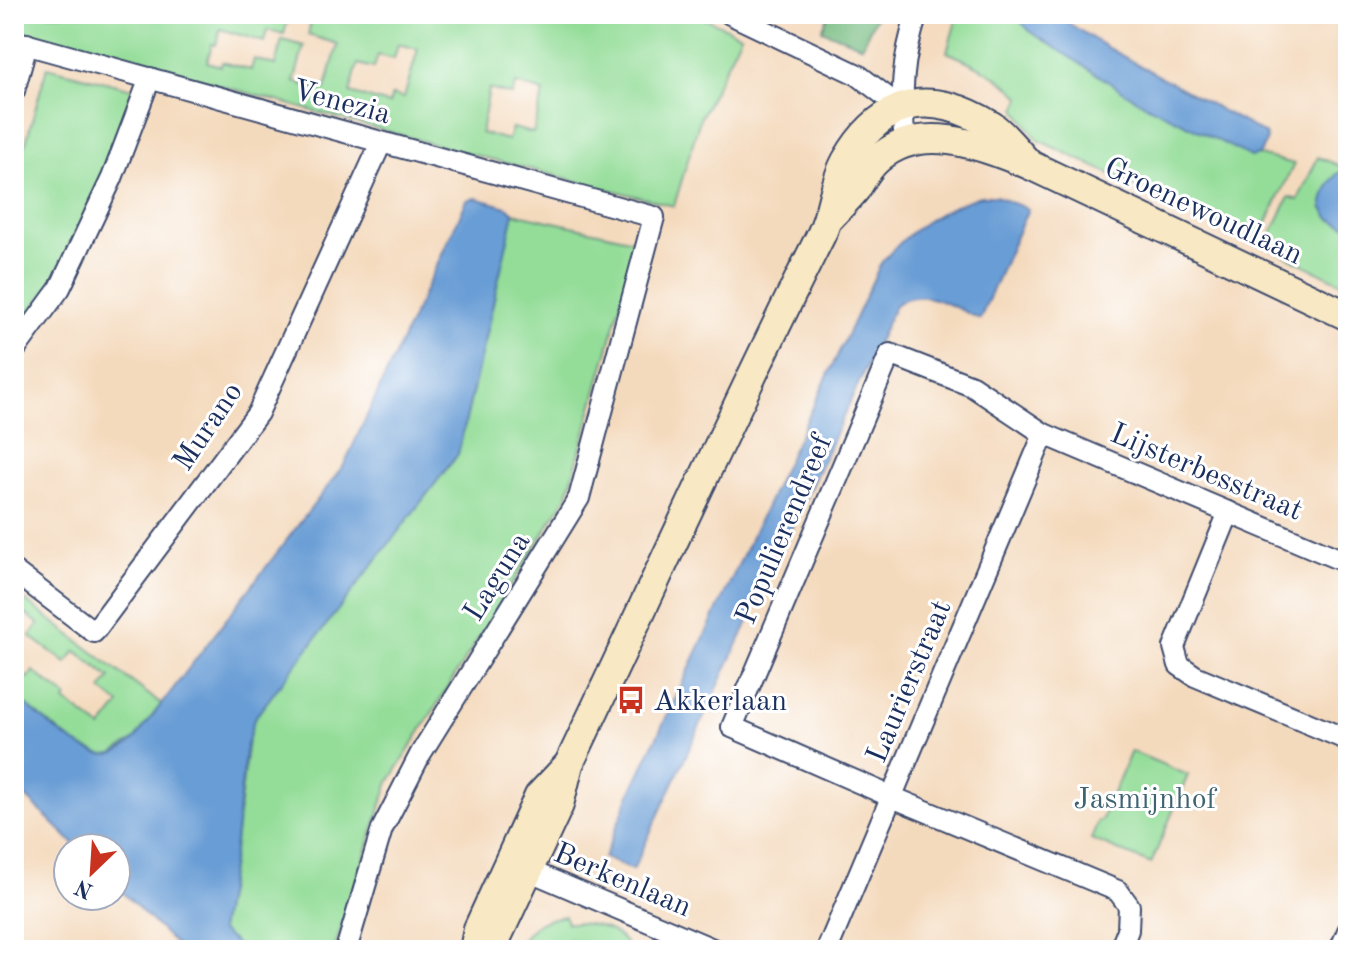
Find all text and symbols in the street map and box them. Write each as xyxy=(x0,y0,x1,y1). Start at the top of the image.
street label: Venezia xyxy=(289,75,394,130)
street label: Groenewoudlaan xyxy=(1099,153,1307,271)
street label: Murano xyxy=(168,378,249,477)
street label: Lijsterbesstraat xyxy=(1106,419,1307,527)
street label: Populierendreef xyxy=(731,429,839,629)
street label: Laguna xyxy=(459,527,537,627)
street label: Laurierstraat xyxy=(862,596,958,767)
bus stop icon: Akkerlaan xyxy=(616,685,646,715)
place label: Akkerlaan xyxy=(653,687,787,717)
park label: Jasmijnhof xyxy=(1074,785,1218,815)
north arrow xyxy=(52,832,132,912)
street label: Berkenlaan xyxy=(549,838,695,923)
text: N xyxy=(72,875,97,902)

